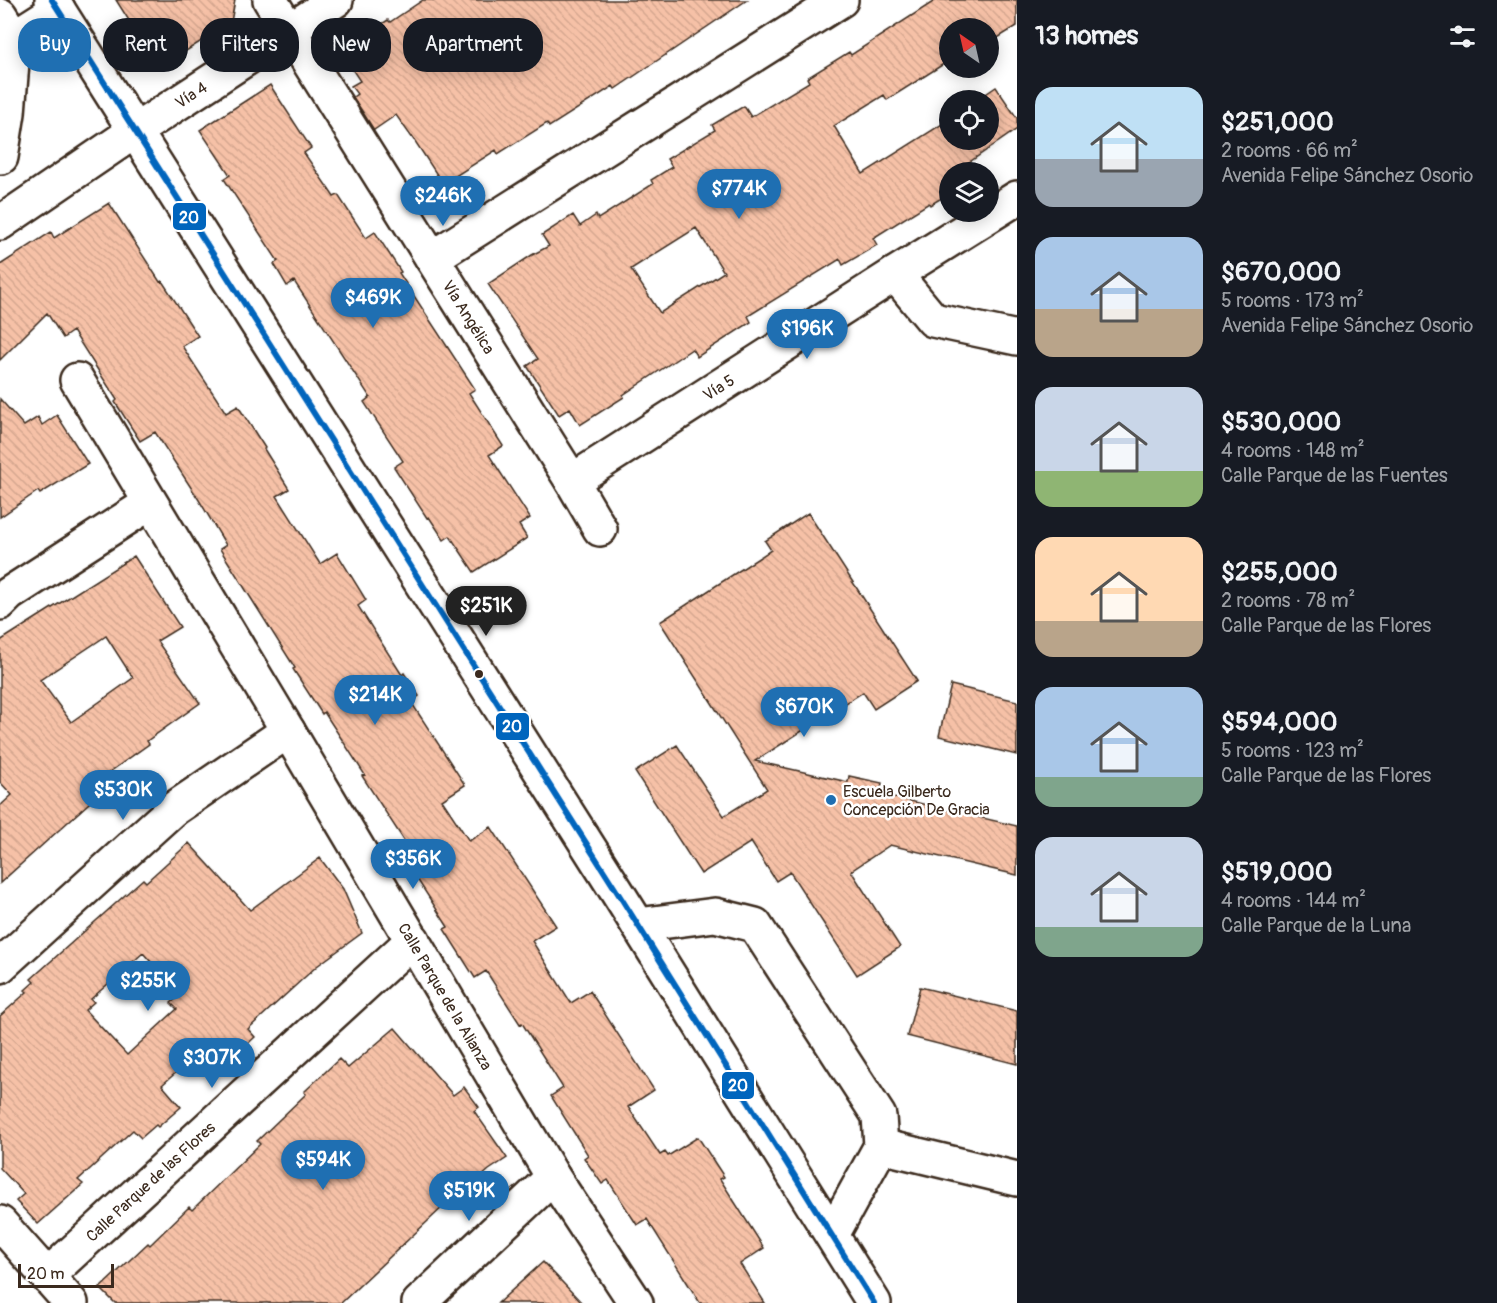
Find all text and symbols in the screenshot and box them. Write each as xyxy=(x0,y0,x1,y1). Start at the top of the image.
chip: Buy xyxy=(18,18,91,72)
chip: Rent xyxy=(103,18,188,72)
chip: Filters xyxy=(200,18,299,72)
chip: New xyxy=(311,18,391,72)
chip: Apartment xyxy=(403,18,543,72)
north arrow xyxy=(939,18,999,78)
map controls xyxy=(939,18,999,222)
text: 13 homes xyxy=(1035,20,1138,52)
icon: filters xyxy=(1446,20,1479,53)
street label: Vía 4 xyxy=(172,78,211,113)
button: locate xyxy=(939,90,999,150)
text: $251,000 xyxy=(1221,106,1334,138)
icon: home xyxy=(1083,111,1155,183)
text: 2 rooms · 66 m² xyxy=(1221,138,1358,163)
button: layers xyxy=(939,162,999,222)
text: Avenida Felipe Sánchez Osorio xyxy=(1221,163,1473,188)
pin: $774K xyxy=(697,169,781,220)
pin: $246K xyxy=(401,176,485,227)
text: $774K xyxy=(711,176,767,201)
text: $246K xyxy=(414,183,472,208)
line badge: 20 xyxy=(172,202,207,231)
text: 20 xyxy=(179,208,199,228)
text: $670,000 xyxy=(1221,256,1341,288)
icon: home xyxy=(1083,261,1155,333)
street label: Vía Angélica xyxy=(437,277,499,358)
pin: $469K xyxy=(331,278,415,329)
text: $469K xyxy=(345,285,401,310)
text: 5 rooms · 173 m² xyxy=(1221,288,1364,313)
pin: $196K xyxy=(765,309,849,360)
text: Avenida Felipe Sánchez Osorio xyxy=(1221,313,1473,338)
text: $196K xyxy=(781,316,833,341)
street label: Vía 5 xyxy=(699,370,739,405)
text: $530,000 xyxy=(1221,406,1341,438)
icon: home xyxy=(1083,411,1155,483)
text: 4 rooms · 148 m² xyxy=(1221,438,1365,463)
text: Calle Parque de las Fuentes xyxy=(1221,463,1448,488)
text: $255,000 xyxy=(1221,556,1338,588)
icon: home xyxy=(1083,561,1155,633)
pin: $251K xyxy=(444,586,528,637)
text: 2 rooms · 78 m² xyxy=(1221,588,1355,613)
text: $251K xyxy=(460,593,512,618)
text: Calle Parque de las Flores xyxy=(1221,613,1431,638)
unlabelled marker xyxy=(473,668,485,680)
pin: $214K xyxy=(333,675,417,726)
text: $214K xyxy=(348,682,402,707)
pin: $670K xyxy=(762,687,846,738)
text: $670K xyxy=(775,694,833,719)
text: $594,000 xyxy=(1221,706,1338,738)
icon: home xyxy=(1083,711,1155,783)
line badge: 20 xyxy=(495,712,530,741)
text: 20 xyxy=(502,717,522,737)
text: 5 rooms · 123 m² xyxy=(1221,738,1364,763)
text: Calle Parque de las Flores xyxy=(1221,763,1431,788)
pin: $530K xyxy=(81,770,165,821)
text: $530K xyxy=(94,777,152,802)
place label: Escuela Gilberto Concepción De Gracia xyxy=(843,782,990,820)
marker: Escuela Gilberto Concepción De Gracia xyxy=(824,793,838,807)
pin: $356K xyxy=(371,839,455,890)
text: $356K xyxy=(385,846,441,871)
text: $519,000 xyxy=(1221,856,1333,888)
icon: home xyxy=(1083,861,1155,933)
text: 4 rooms · 144 m² xyxy=(1221,888,1366,913)
text: Calle Parque de la Luna xyxy=(1221,913,1411,938)
street label: Calle Parque de la Alianza xyxy=(393,920,496,1074)
pin: $255K xyxy=(106,961,190,1012)
text: $255K xyxy=(120,968,176,993)
pin: $307K xyxy=(170,1038,254,1089)
text: $307K xyxy=(183,1045,241,1070)
line badge: 20 xyxy=(721,1071,755,1100)
text: 20 xyxy=(728,1076,748,1096)
street label: Calle Parque de las Flores xyxy=(82,1118,220,1246)
pin: $594K xyxy=(281,1140,365,1191)
text: $594K xyxy=(295,1147,351,1172)
pin: $519K xyxy=(427,1171,511,1222)
text: $519K xyxy=(443,1178,495,1203)
scale bar xyxy=(18,1261,114,1288)
text: 20 m xyxy=(27,1264,65,1284)

